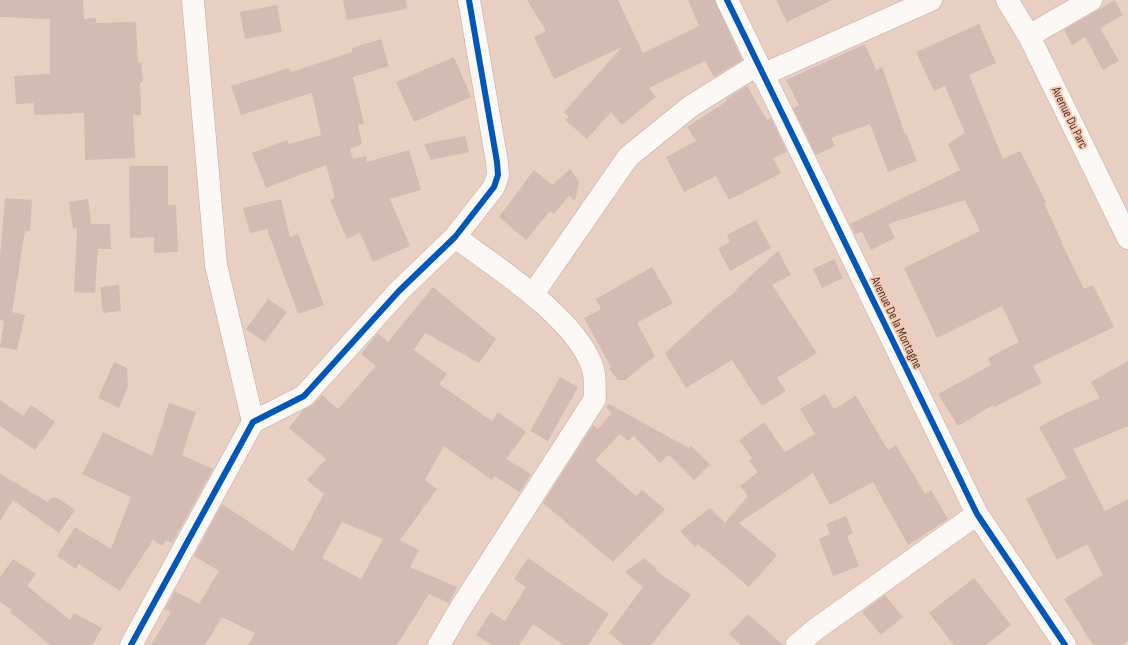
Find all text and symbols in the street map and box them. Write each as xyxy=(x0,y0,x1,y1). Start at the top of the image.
street label: Avenue Du Parc xyxy=(1047,85,1091,151)
street label: Avenue De la Montagne xyxy=(867,274,925,372)

